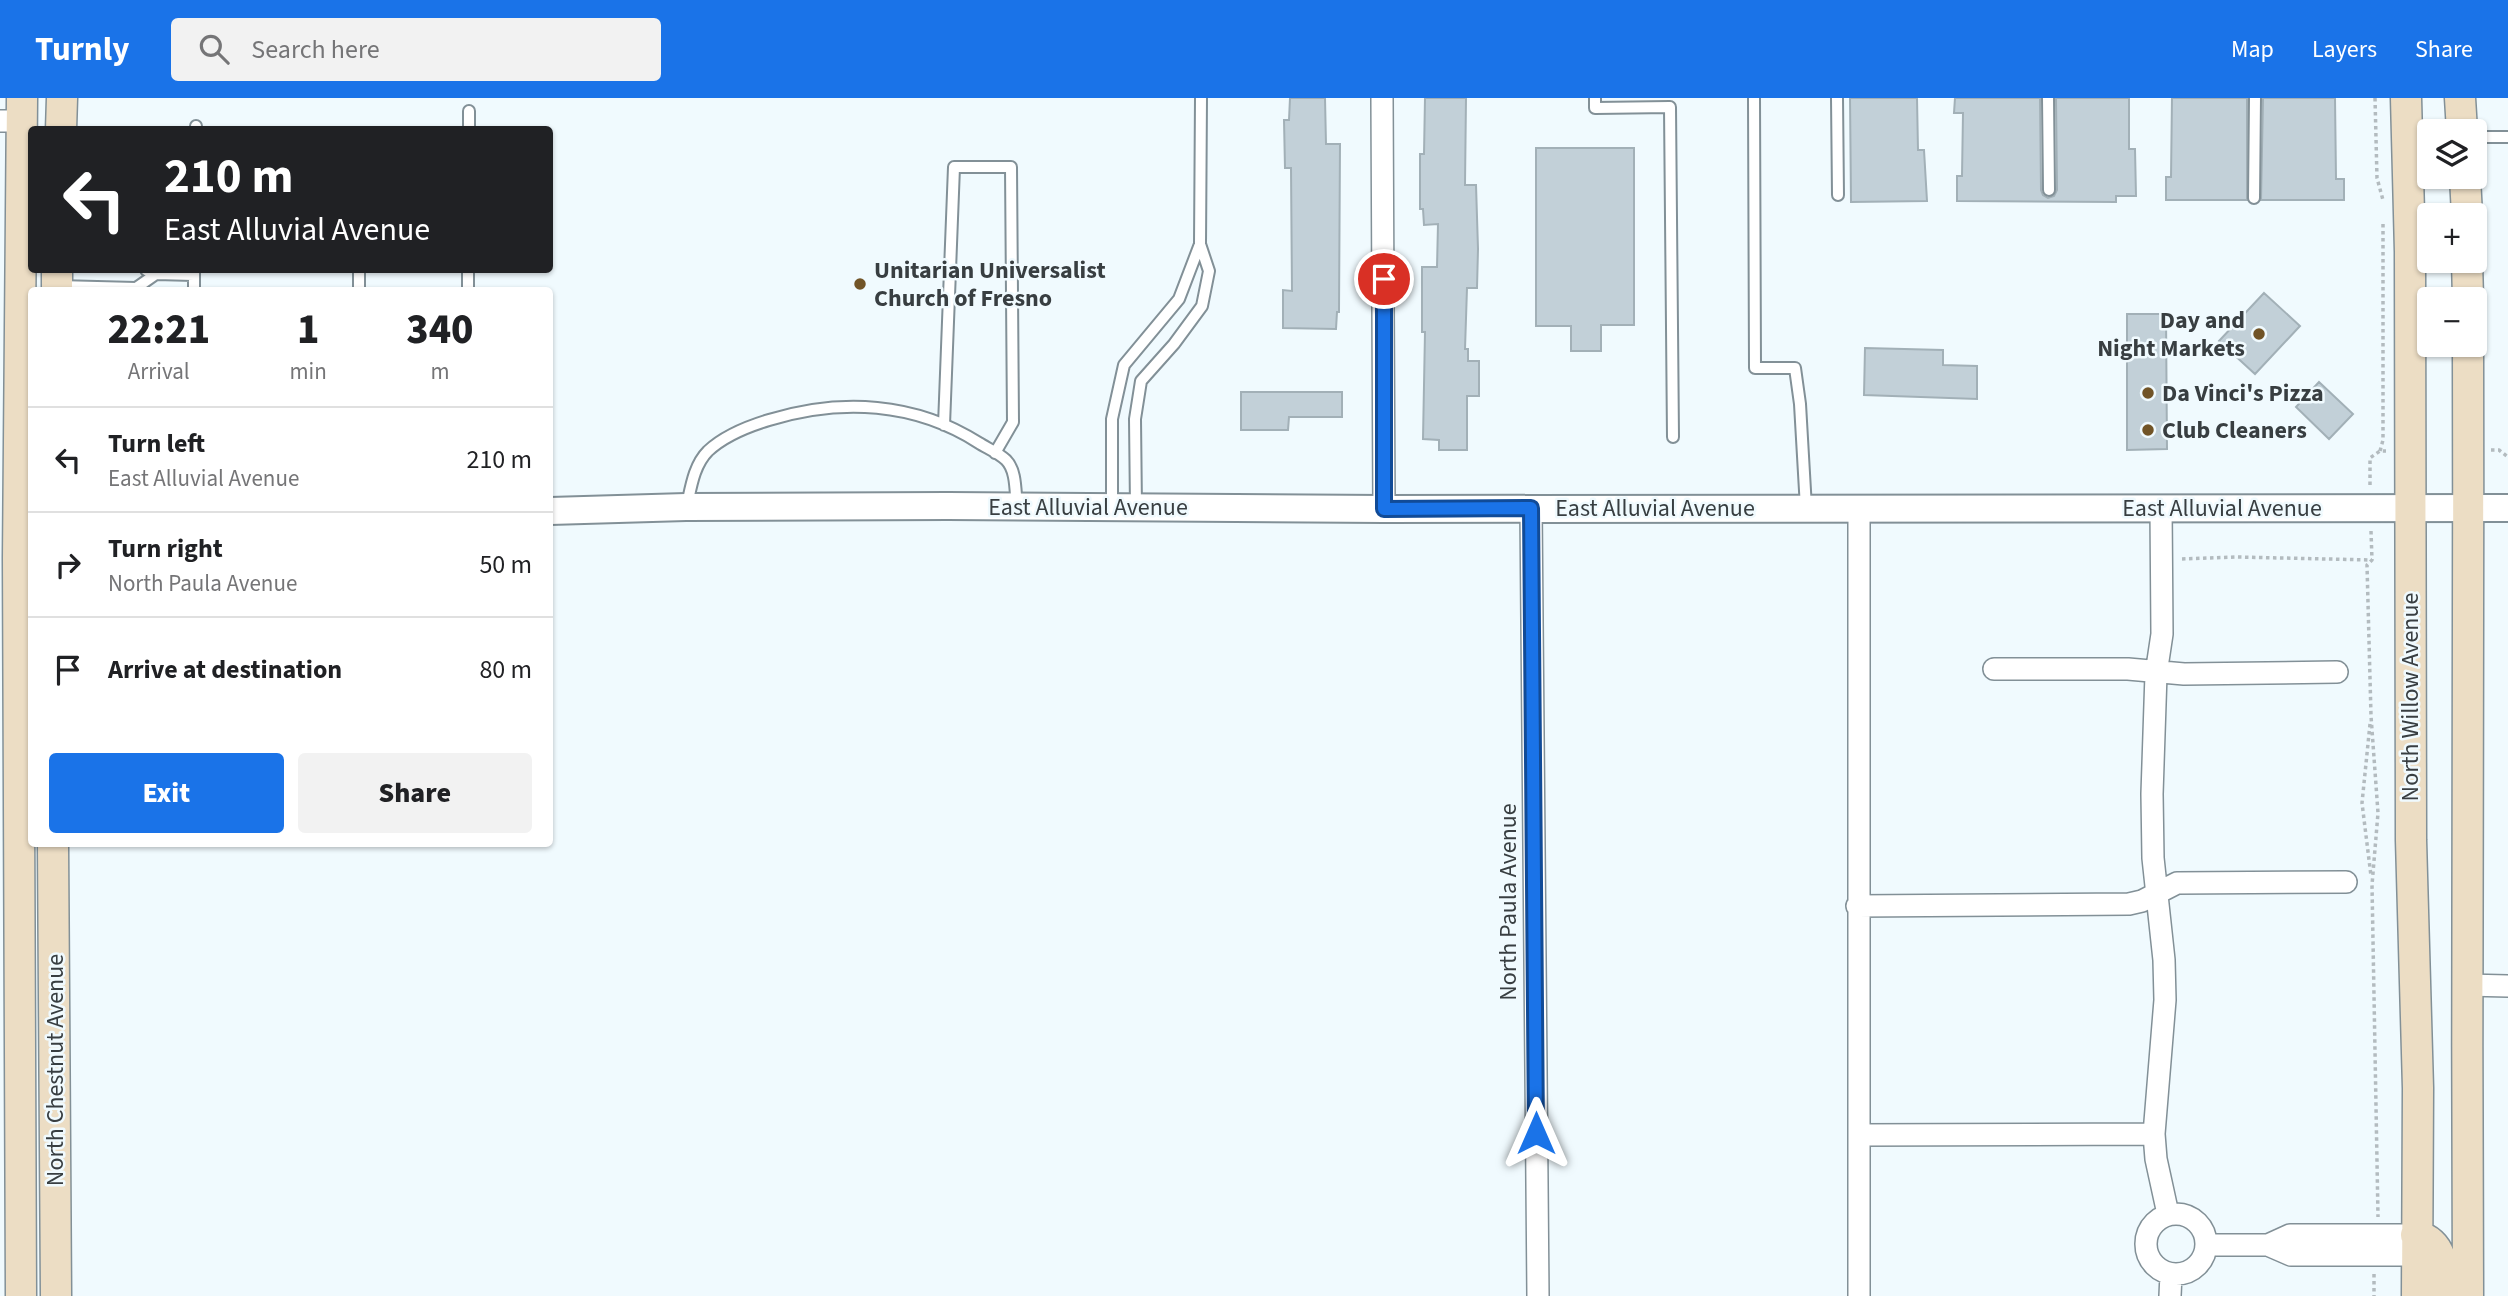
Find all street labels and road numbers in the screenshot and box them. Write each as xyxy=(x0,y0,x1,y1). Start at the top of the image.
street label: East Alluvial Avenue xyxy=(988,490,1188,525)
street label: East Alluvial Avenue xyxy=(1555,491,1755,526)
street label: East Alluvial Avenue xyxy=(2122,491,2322,526)
street label: North Willow Avenue xyxy=(2393,593,2428,801)
street label: North Paula Avenue xyxy=(1491,803,1526,1001)
street label: North Chestnut Avenue xyxy=(38,954,73,1186)

